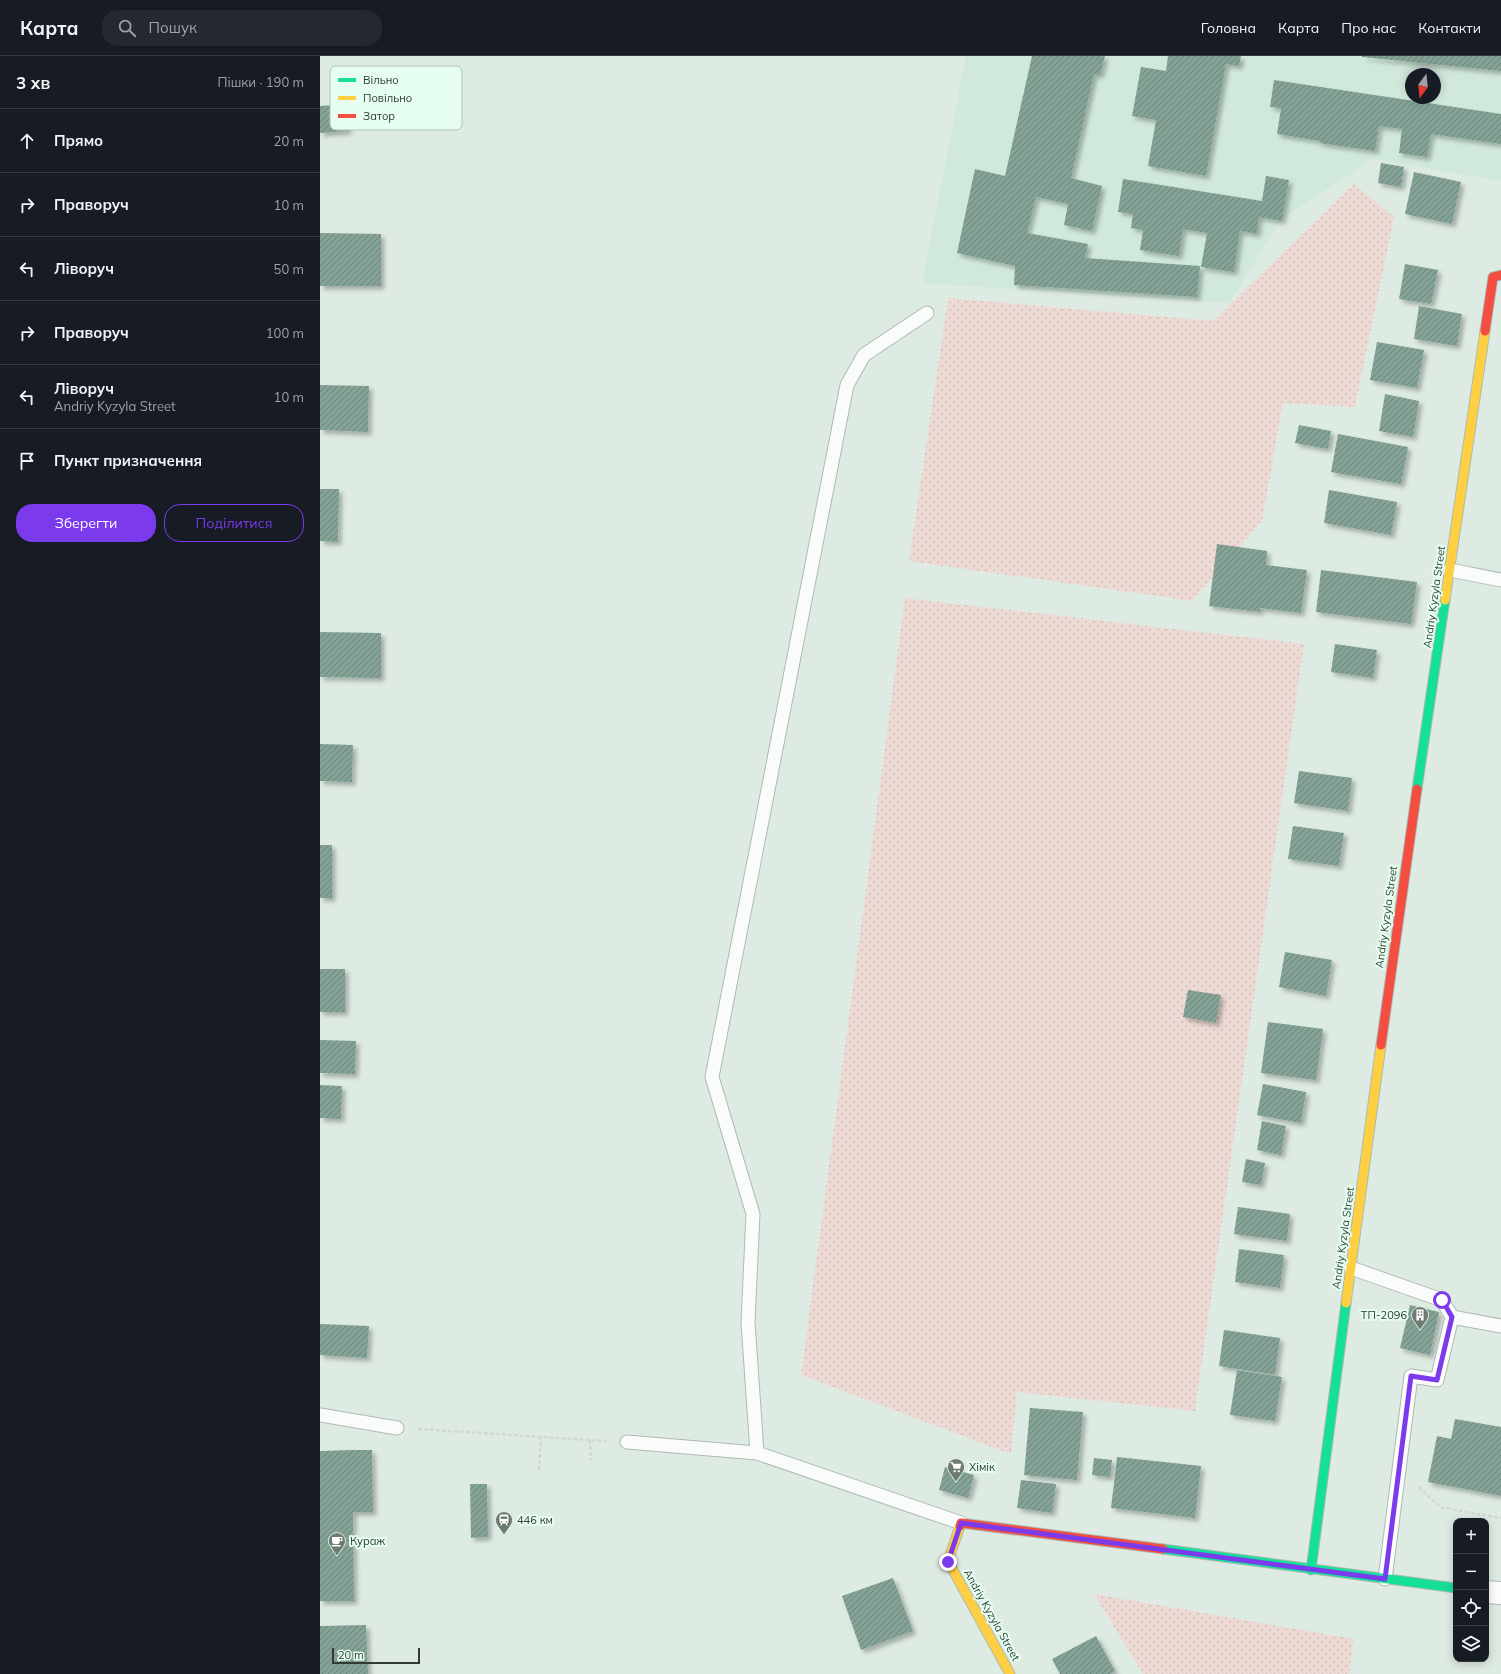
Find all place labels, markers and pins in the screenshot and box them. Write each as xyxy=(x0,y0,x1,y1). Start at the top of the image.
building icon: ТП-2096 xyxy=(1410,1305,1430,1330)
place label: ТП-2096 xyxy=(1361,1308,1407,1322)
supermarket icon: Хімік xyxy=(946,1457,966,1482)
place label: Хімік xyxy=(969,1460,995,1474)
station icon: 446 км xyxy=(494,1510,514,1535)
place label: 446 км xyxy=(517,1513,553,1527)
cafe icon: Кураж xyxy=(327,1531,347,1556)
place label: Кураж xyxy=(350,1534,385,1548)

